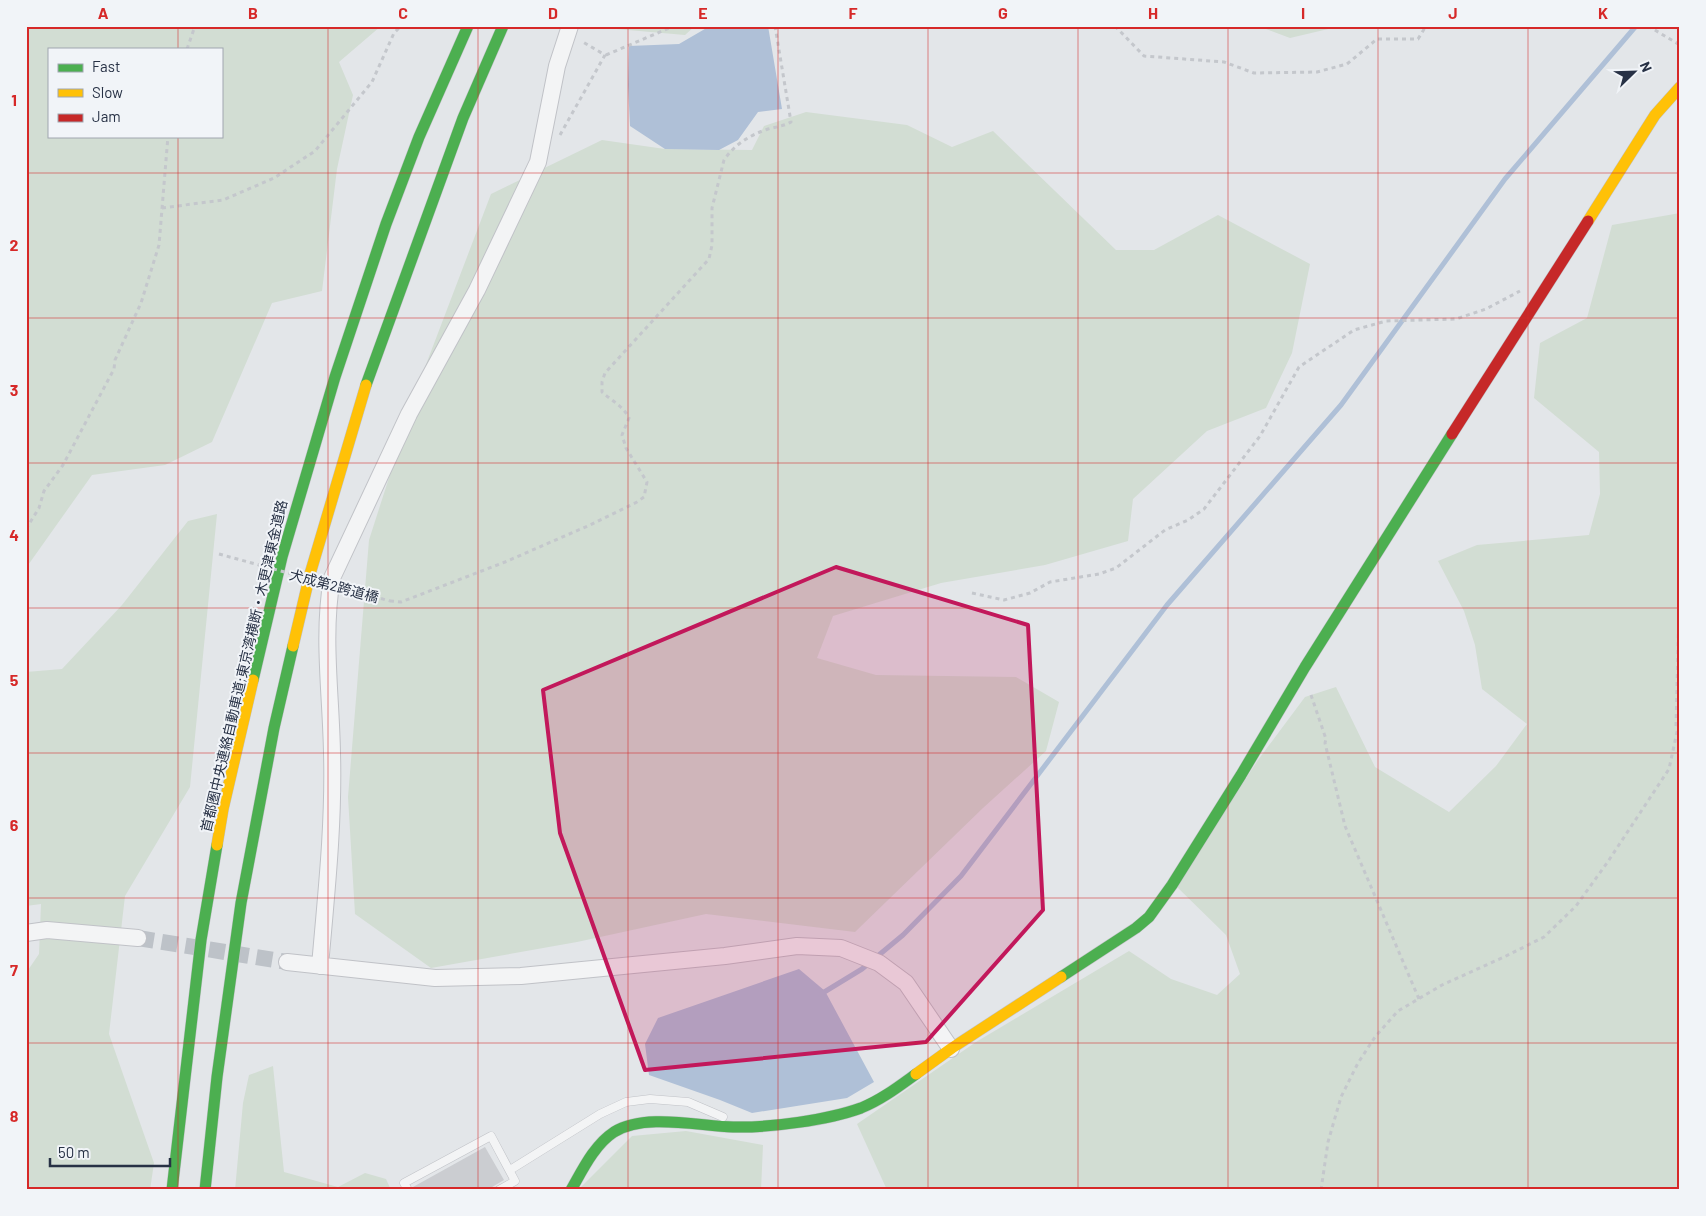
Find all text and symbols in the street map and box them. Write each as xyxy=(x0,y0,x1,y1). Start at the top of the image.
text: A xyxy=(98,3,109,22)
text: B xyxy=(248,3,258,22)
text: C xyxy=(398,3,408,22)
text: D xyxy=(548,3,558,22)
text: E xyxy=(698,3,708,22)
text: F xyxy=(849,3,858,22)
text: G xyxy=(998,3,1008,22)
text: H xyxy=(1148,3,1158,22)
text: I xyxy=(1301,3,1305,22)
text: J xyxy=(1448,3,1458,22)
text: K xyxy=(1598,3,1608,22)
legend xyxy=(48,48,222,138)
north arrow xyxy=(1608,48,1658,98)
text: Fast xyxy=(92,57,120,75)
text: N xyxy=(1637,59,1656,74)
text: Slow xyxy=(92,83,123,101)
text: 1 xyxy=(11,90,17,109)
text: Jam xyxy=(92,107,121,125)
text: 2 xyxy=(10,235,19,254)
text: 3 xyxy=(10,380,18,399)
street label: 首都圏中央連絡自動車道;東京湾横断・木更津東金道路 xyxy=(197,498,290,834)
text: 4 xyxy=(9,525,19,544)
street label: 犬成第2跨道橋 xyxy=(288,565,381,606)
text: 5 xyxy=(10,670,19,689)
text: 6 xyxy=(10,815,19,834)
text: 7 xyxy=(10,960,18,979)
text: 8 xyxy=(10,1106,19,1125)
scale bar xyxy=(50,1136,170,1168)
text: 50 m xyxy=(58,1143,90,1161)

